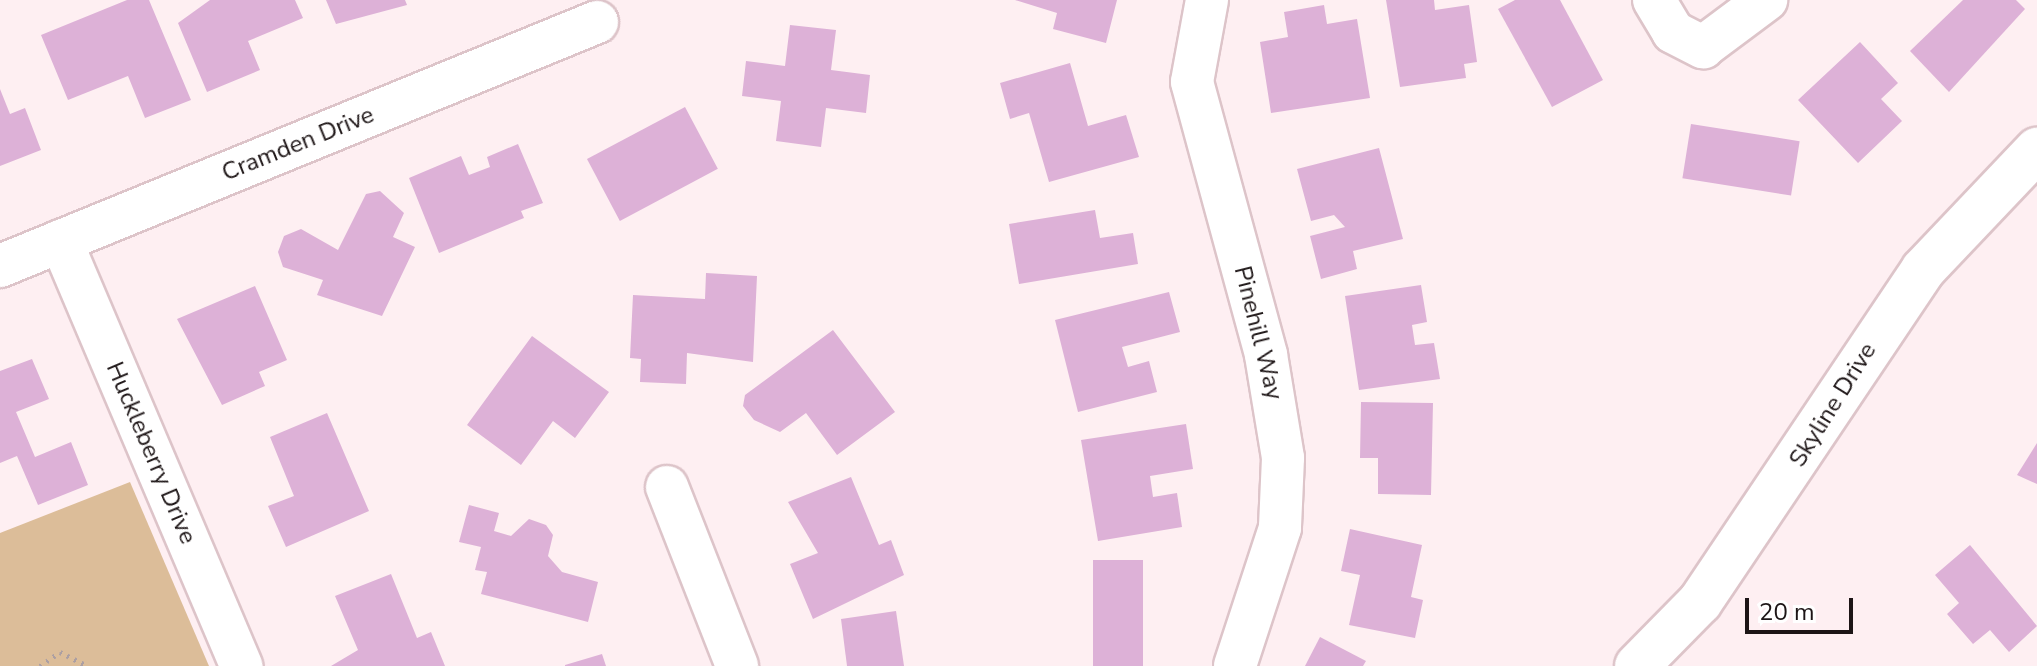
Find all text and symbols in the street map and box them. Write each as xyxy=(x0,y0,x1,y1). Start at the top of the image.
street label: Cramden Drive xyxy=(218,100,378,188)
street label: Pinehill Way xyxy=(1227,263,1289,403)
street label: Skyline Drive xyxy=(1783,338,1883,472)
street label: Huckleberry Drive xyxy=(100,358,202,548)
scale bar xyxy=(1749,582,1857,632)
text: 20 m xyxy=(1759,596,1815,628)

